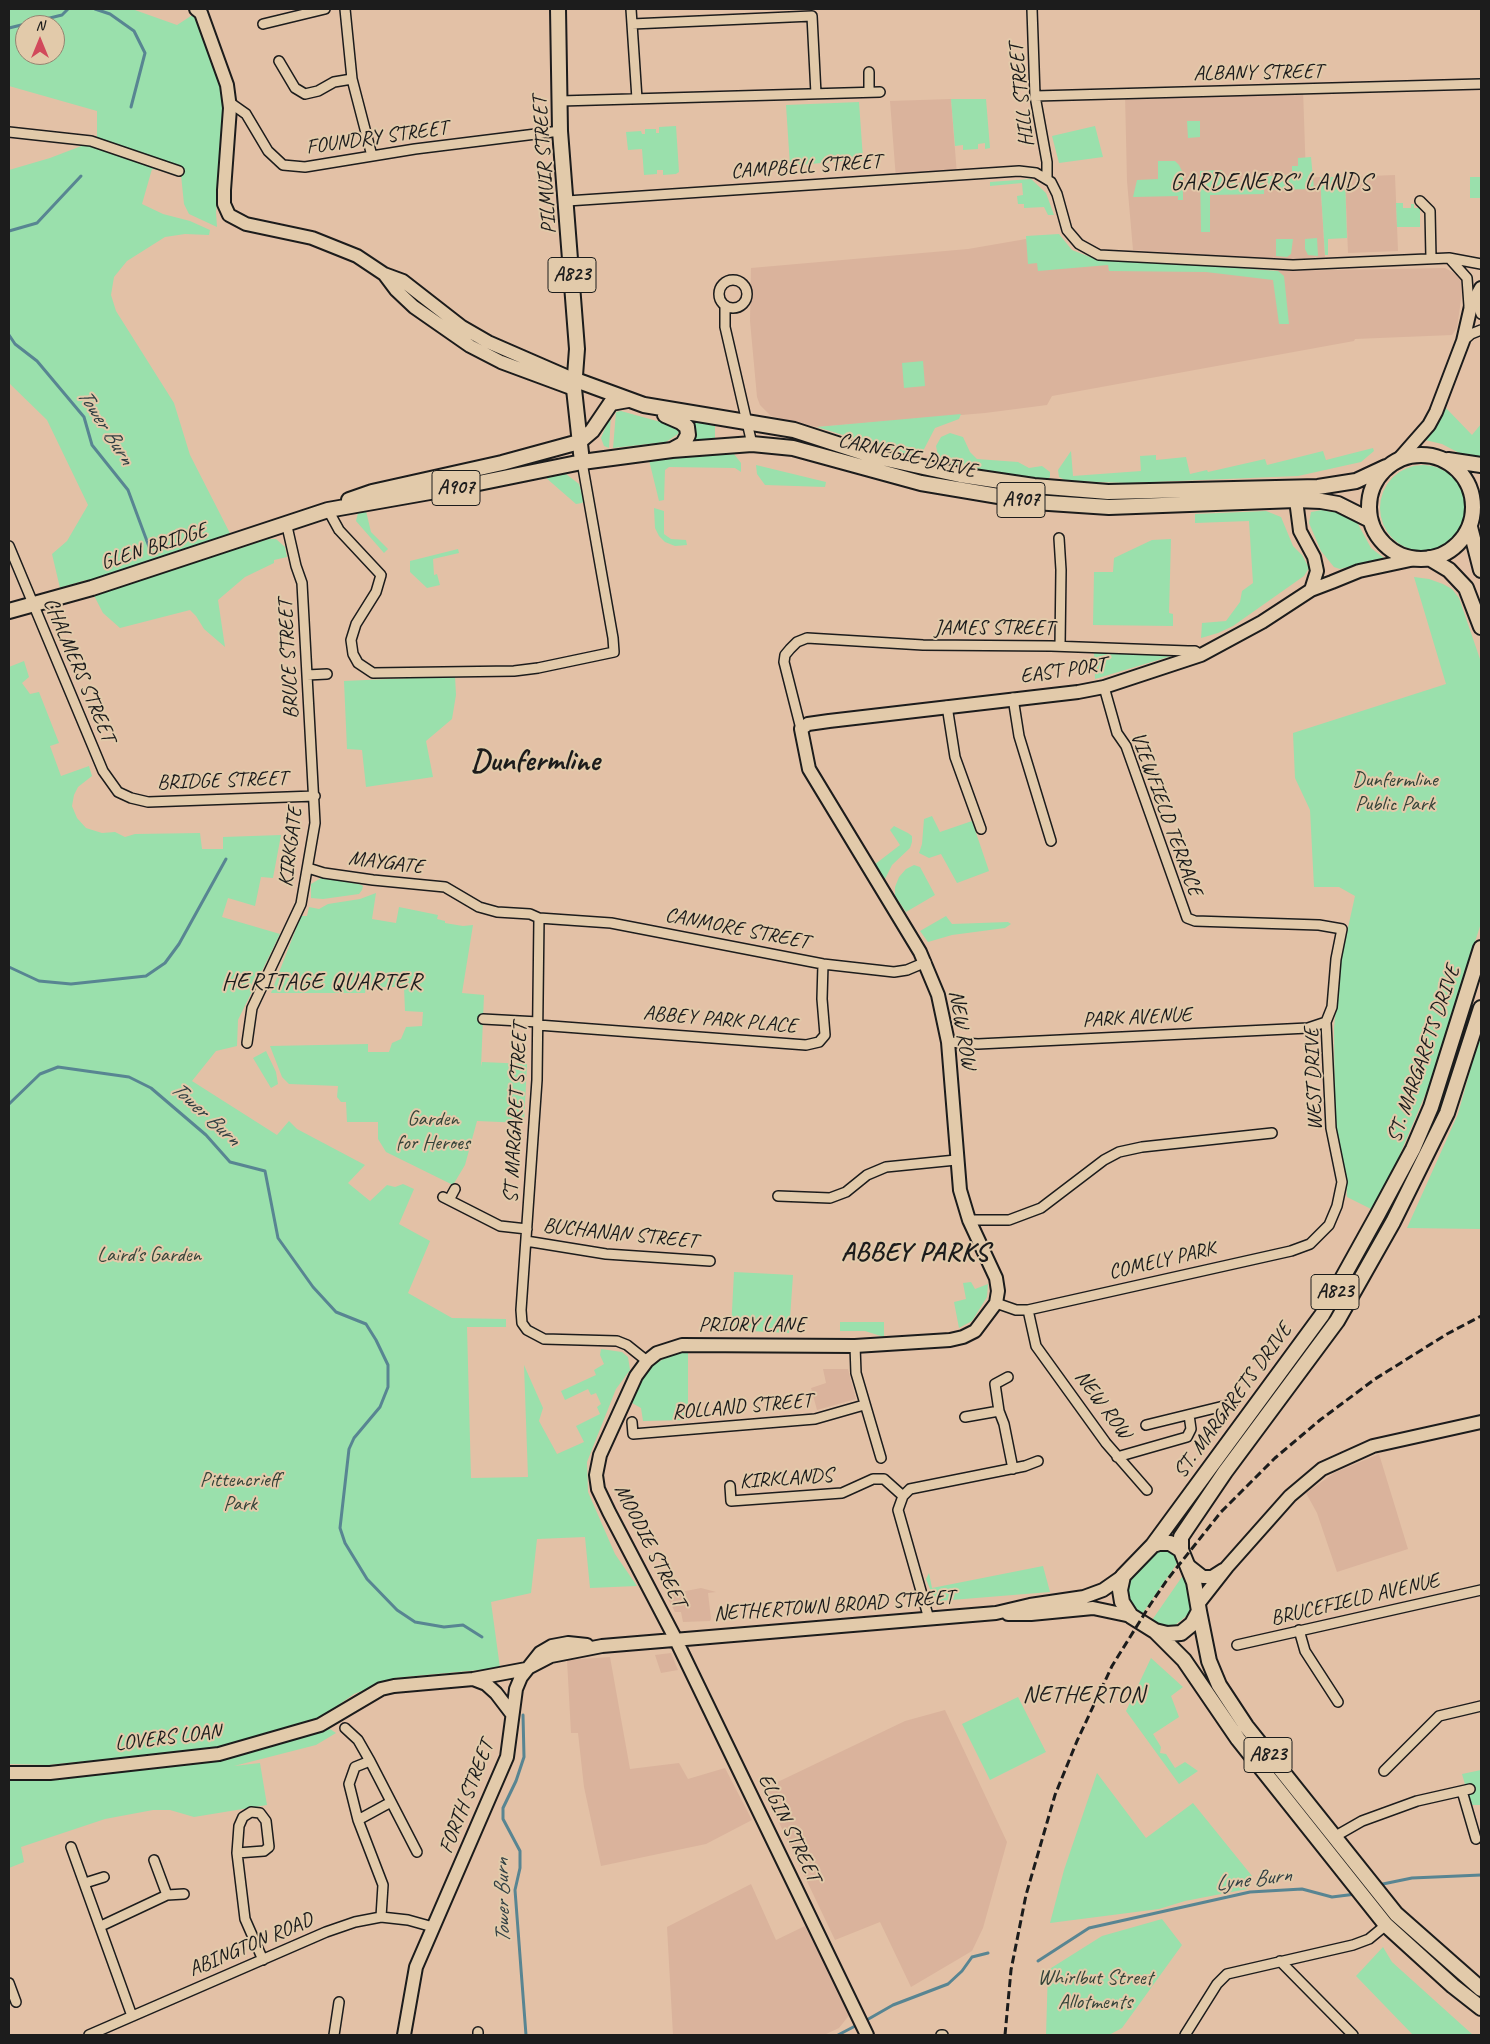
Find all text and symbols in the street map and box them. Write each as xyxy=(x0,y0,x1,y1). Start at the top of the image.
north arrow xyxy=(15,15,65,65)
text: N xyxy=(36,17,44,34)
street label: HILL STREET xyxy=(1004,42,1040,148)
street label: ALBANY STREET xyxy=(1193,59,1323,87)
street label: PILMUIR STREET xyxy=(528,95,562,235)
street label: FOUNDRY STREET xyxy=(304,116,450,160)
street label: CAMPBELL STREET xyxy=(730,149,882,185)
district label: GARDENERS' LANDS xyxy=(1170,169,1372,197)
road number: A823 xyxy=(548,258,596,292)
water label: Tower Burn xyxy=(71,384,139,470)
street label: CARNEGIE DRIVE xyxy=(836,428,978,484)
road number: A907 xyxy=(432,470,480,506)
road number: A907 xyxy=(997,482,1045,518)
street label: GLEN BRIDGE xyxy=(98,518,210,576)
street label: CHALMERS STREET xyxy=(37,594,121,746)
street label: BRUCE STREET xyxy=(273,599,305,719)
street label: JAMES STREET xyxy=(934,615,1054,641)
street label: EAST PORT xyxy=(1018,653,1108,689)
street label: VIEWFIELD TERRACE xyxy=(1125,729,1207,899)
district label: Dunfermline xyxy=(471,743,599,781)
street label: BRIDGE STREET xyxy=(156,766,288,796)
park label: Dunfermline Public Park xyxy=(1352,767,1438,817)
street label: KIRKGATE xyxy=(274,806,308,888)
street label: MAYGATE xyxy=(347,846,425,880)
street label: CANMORE STREET xyxy=(663,903,811,955)
street label: ST. MARGARETS DRIVE xyxy=(1382,962,1466,1146)
district label: HERITAGE QUARTER xyxy=(220,969,424,997)
street label: NEW ROW xyxy=(943,988,981,1072)
street label: ABBEY PARK PLACE xyxy=(642,1001,798,1039)
street label: PARK AVENUE xyxy=(1082,1003,1192,1033)
street label: ST MARGARET STREET xyxy=(499,1022,533,1204)
street label: WEST DRIVE xyxy=(1300,1027,1328,1131)
water label: Tower Burn xyxy=(165,1076,245,1152)
park label: Garden for Heroes xyxy=(396,1106,470,1156)
street label: BUCHANAN STREET xyxy=(542,1213,698,1255)
street label: COMELY PARK xyxy=(1106,1236,1218,1286)
district label: ABBEY PARKS xyxy=(840,1237,990,1269)
park label: Laird's Garden xyxy=(97,1242,201,1268)
road number: A823 xyxy=(1311,1274,1359,1310)
street label: PRIORY LANE xyxy=(699,1312,805,1338)
street label: ST. MARGARETS DRIVE xyxy=(1168,1319,1298,1483)
street label: NEW ROW xyxy=(1069,1365,1137,1445)
street label: ROLLAND STREET xyxy=(671,1388,813,1426)
street label: KIRKLANDS xyxy=(739,1463,833,1495)
park label: Pittencrieff Park xyxy=(200,1467,280,1517)
street label: MOODIE STREET xyxy=(608,1480,692,1612)
street label: BRUCEFIELD AVENUE xyxy=(1268,1568,1442,1632)
street label: NETHERTOWN BROAD STREET xyxy=(713,1585,955,1627)
district label: NETHERTON xyxy=(1022,1682,1146,1710)
street label: LOVERS LOAN xyxy=(114,1719,222,1757)
street label: FORTH STREET xyxy=(434,1737,500,1857)
road number: A823 xyxy=(1244,1738,1292,1772)
street label: ELGIN STREET xyxy=(752,1770,826,1886)
water label: Tower Burn xyxy=(489,1858,517,1944)
water label: Lyne Burn xyxy=(1214,1862,1292,1898)
street label: ABINGTON ROAD xyxy=(185,1907,317,1983)
park label: Whirlbut Street Allotments xyxy=(1037,1965,1153,2015)

